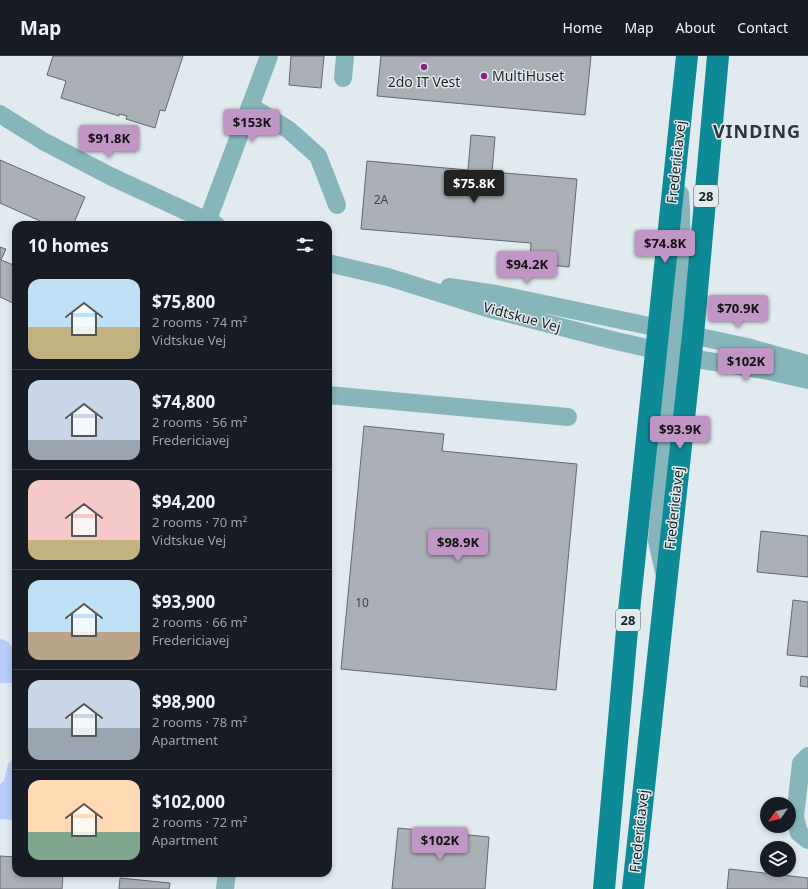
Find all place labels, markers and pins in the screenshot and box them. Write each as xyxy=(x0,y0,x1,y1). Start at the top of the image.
marker: 2do IT Vest xyxy=(419,62,429,72)
place label: MultiHuset xyxy=(492,66,564,85)
marker: MultiHuset xyxy=(479,71,489,81)
place label: 2do IT Vest xyxy=(388,72,460,91)
pin: $153K xyxy=(224,109,280,143)
pin: $91.8K xyxy=(76,125,142,159)
pin: $75.8K xyxy=(441,170,507,204)
pin: $74.8K xyxy=(632,230,698,264)
pin: $94.2K xyxy=(494,251,560,285)
pin: $70.9K xyxy=(705,295,771,329)
pin: $102K xyxy=(718,348,774,382)
pin: $93.9K xyxy=(647,416,713,450)
pin: $98.9K xyxy=(425,529,491,563)
pin: $102K xyxy=(412,827,468,861)

